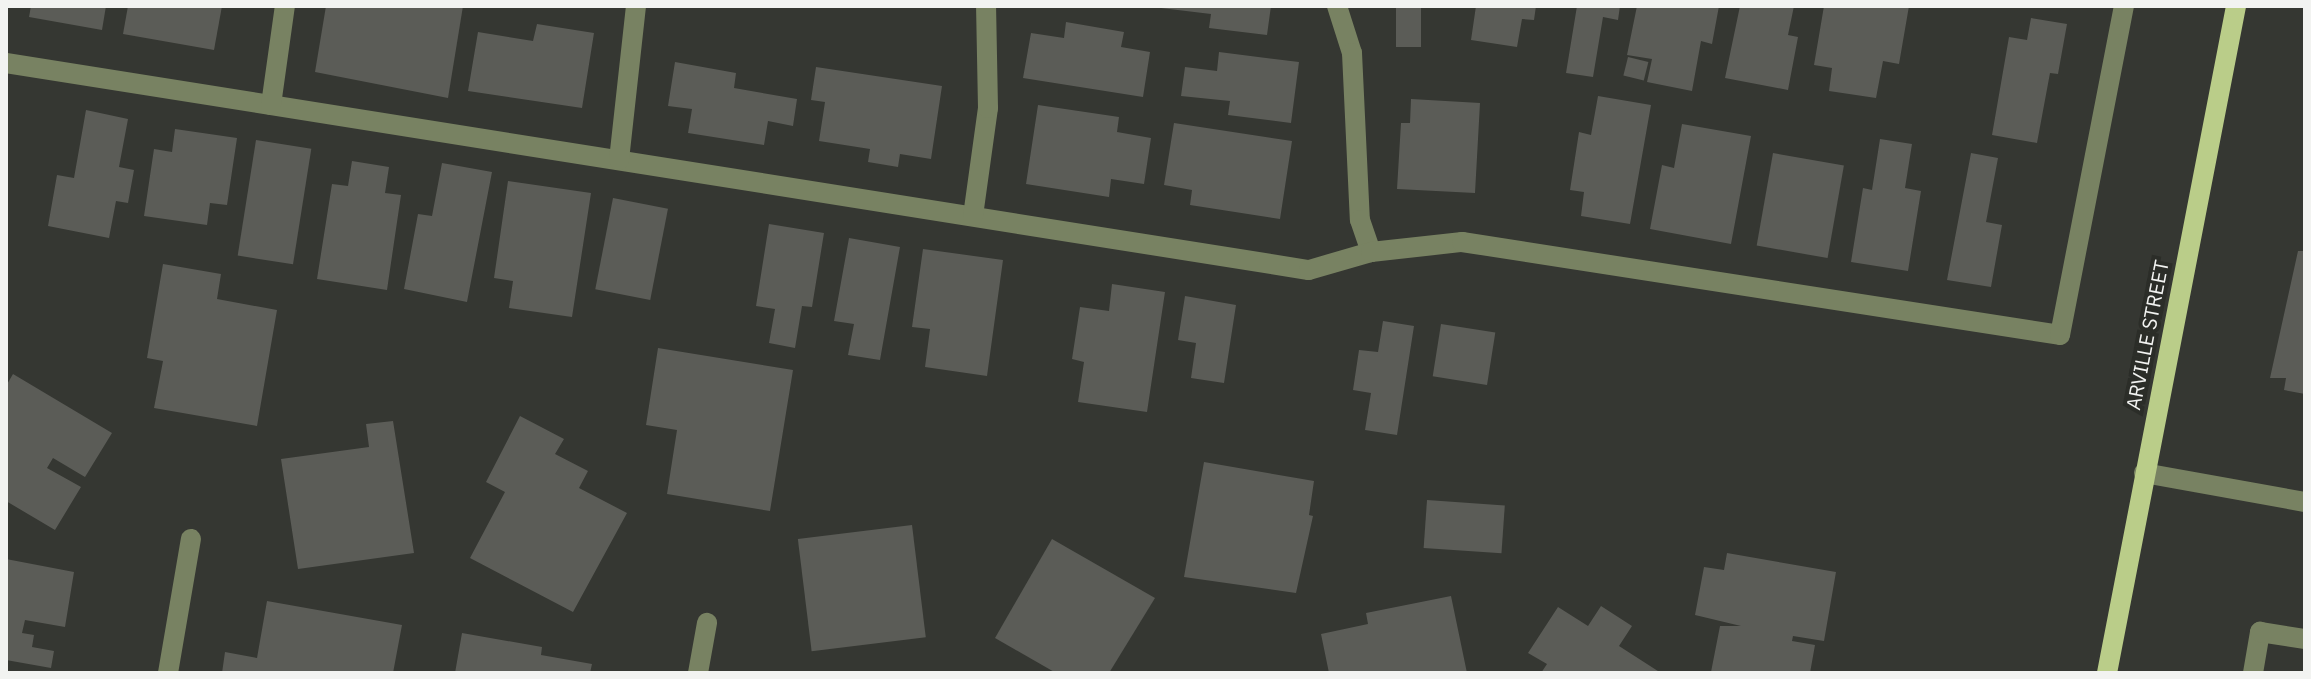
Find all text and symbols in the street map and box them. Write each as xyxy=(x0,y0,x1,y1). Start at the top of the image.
street label: ARVILLE STREET xyxy=(2121,258,2173,412)

